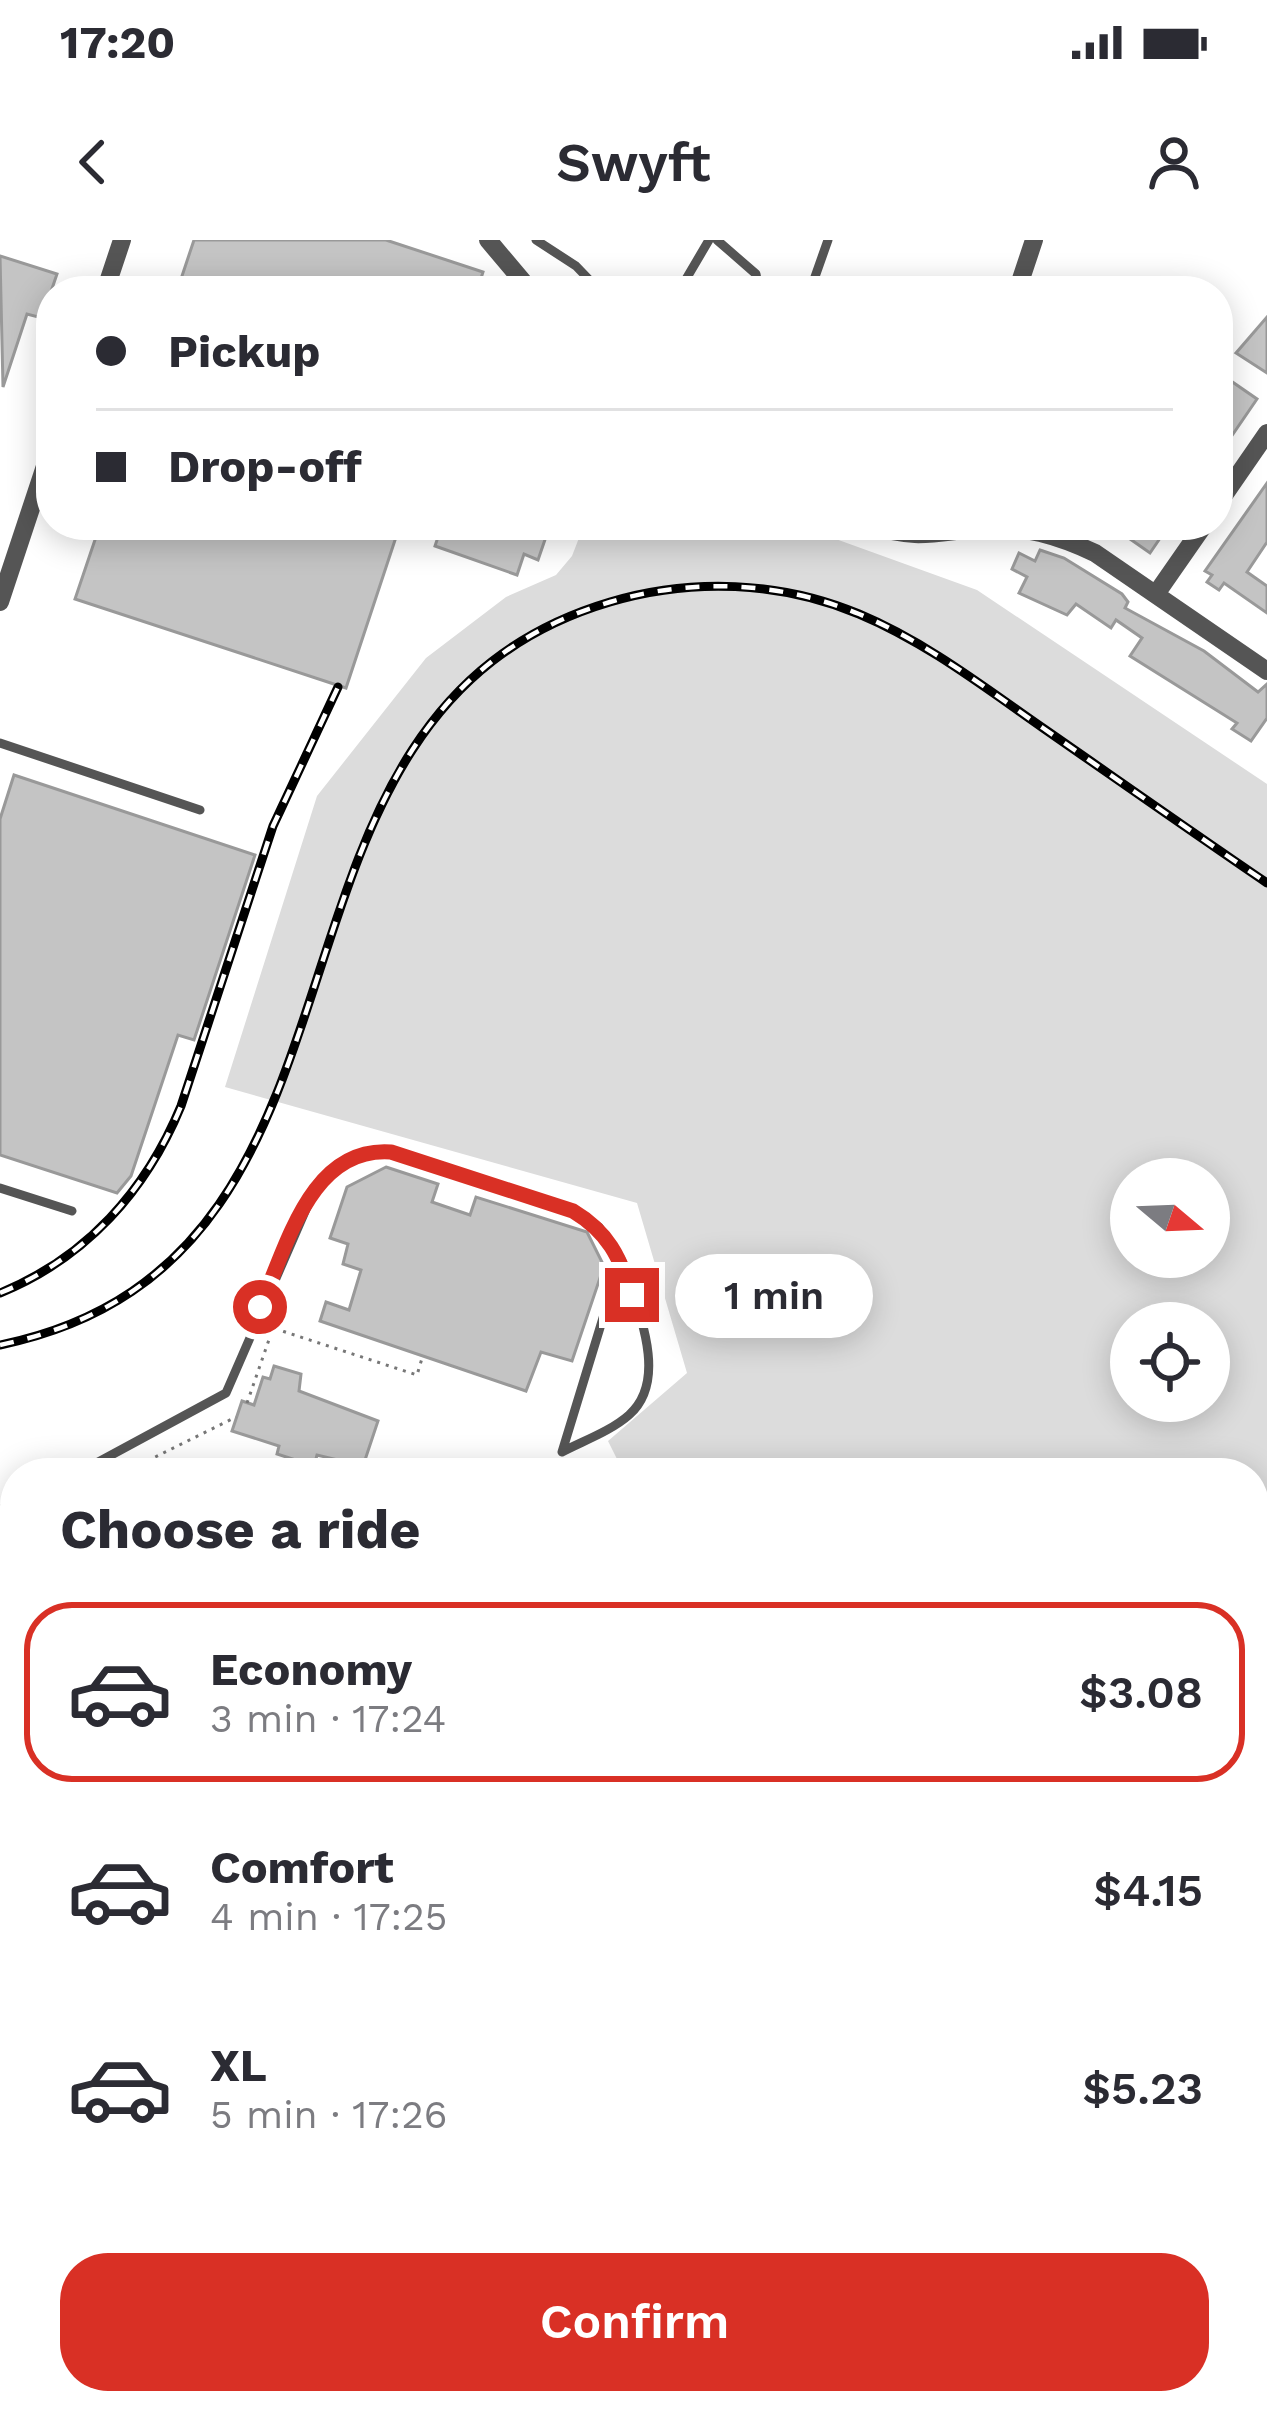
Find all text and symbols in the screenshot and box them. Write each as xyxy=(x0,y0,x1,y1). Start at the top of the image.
text: 17:20 xyxy=(60,16,175,69)
icon: back xyxy=(60,129,126,195)
icon: person xyxy=(1141,129,1207,195)
text: Swyft xyxy=(556,131,711,194)
text: Pickup xyxy=(168,325,320,378)
text: Drop-off xyxy=(168,440,362,493)
north arrow xyxy=(1110,1158,1230,1278)
map controls xyxy=(1110,1158,1230,1422)
callout: 1 min xyxy=(674,1253,872,1337)
route end xyxy=(605,1268,659,1322)
text: 1 min xyxy=(724,1273,824,1318)
route start xyxy=(233,1280,287,1334)
button: locate xyxy=(1110,1302,1230,1422)
text: Choose a ride xyxy=(60,1498,421,1561)
icon: car xyxy=(66,1638,174,1746)
text: Economy xyxy=(210,1643,412,1696)
text: $3.08 xyxy=(1079,1666,1203,1719)
text: 3 min · 17:24 xyxy=(210,1696,446,1741)
icon: car xyxy=(66,1836,174,1944)
text: Comfort xyxy=(210,1841,394,1894)
text: $4.15 xyxy=(1094,1864,1203,1917)
text: 4 min · 17:25 xyxy=(210,1894,448,1939)
icon: car xyxy=(66,2034,174,2142)
text: XL xyxy=(210,2039,267,2092)
text: $5.23 xyxy=(1083,2062,1203,2115)
text: 5 min · 17:26 xyxy=(210,2092,447,2137)
button: Confirm xyxy=(60,2253,1209,2391)

